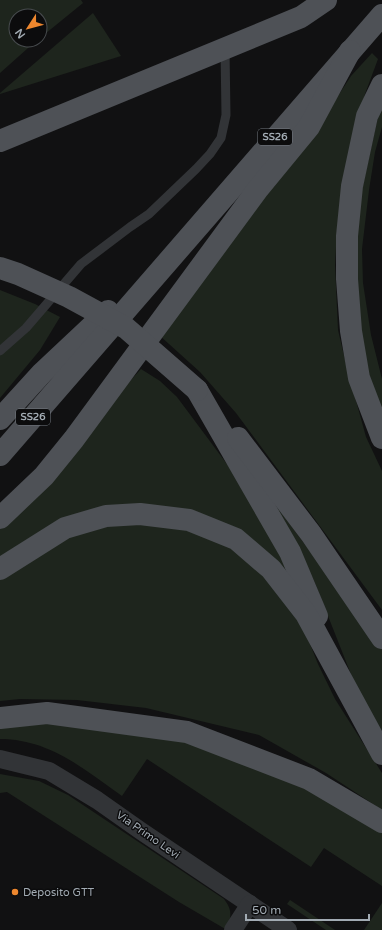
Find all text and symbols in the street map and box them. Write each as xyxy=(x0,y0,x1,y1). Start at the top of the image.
north arrow xyxy=(8,8,48,48)
text: N xyxy=(12,26,28,41)
road number: SS26 xyxy=(258,129,292,145)
road number: SS26 xyxy=(16,409,50,425)
street label: Via Primo Levi xyxy=(114,808,182,862)
place label: Deposito GTT xyxy=(23,886,95,899)
marker: Deposito GTT xyxy=(10,887,20,897)
scale bar xyxy=(246,896,369,922)
text: 50 m xyxy=(252,903,281,917)

